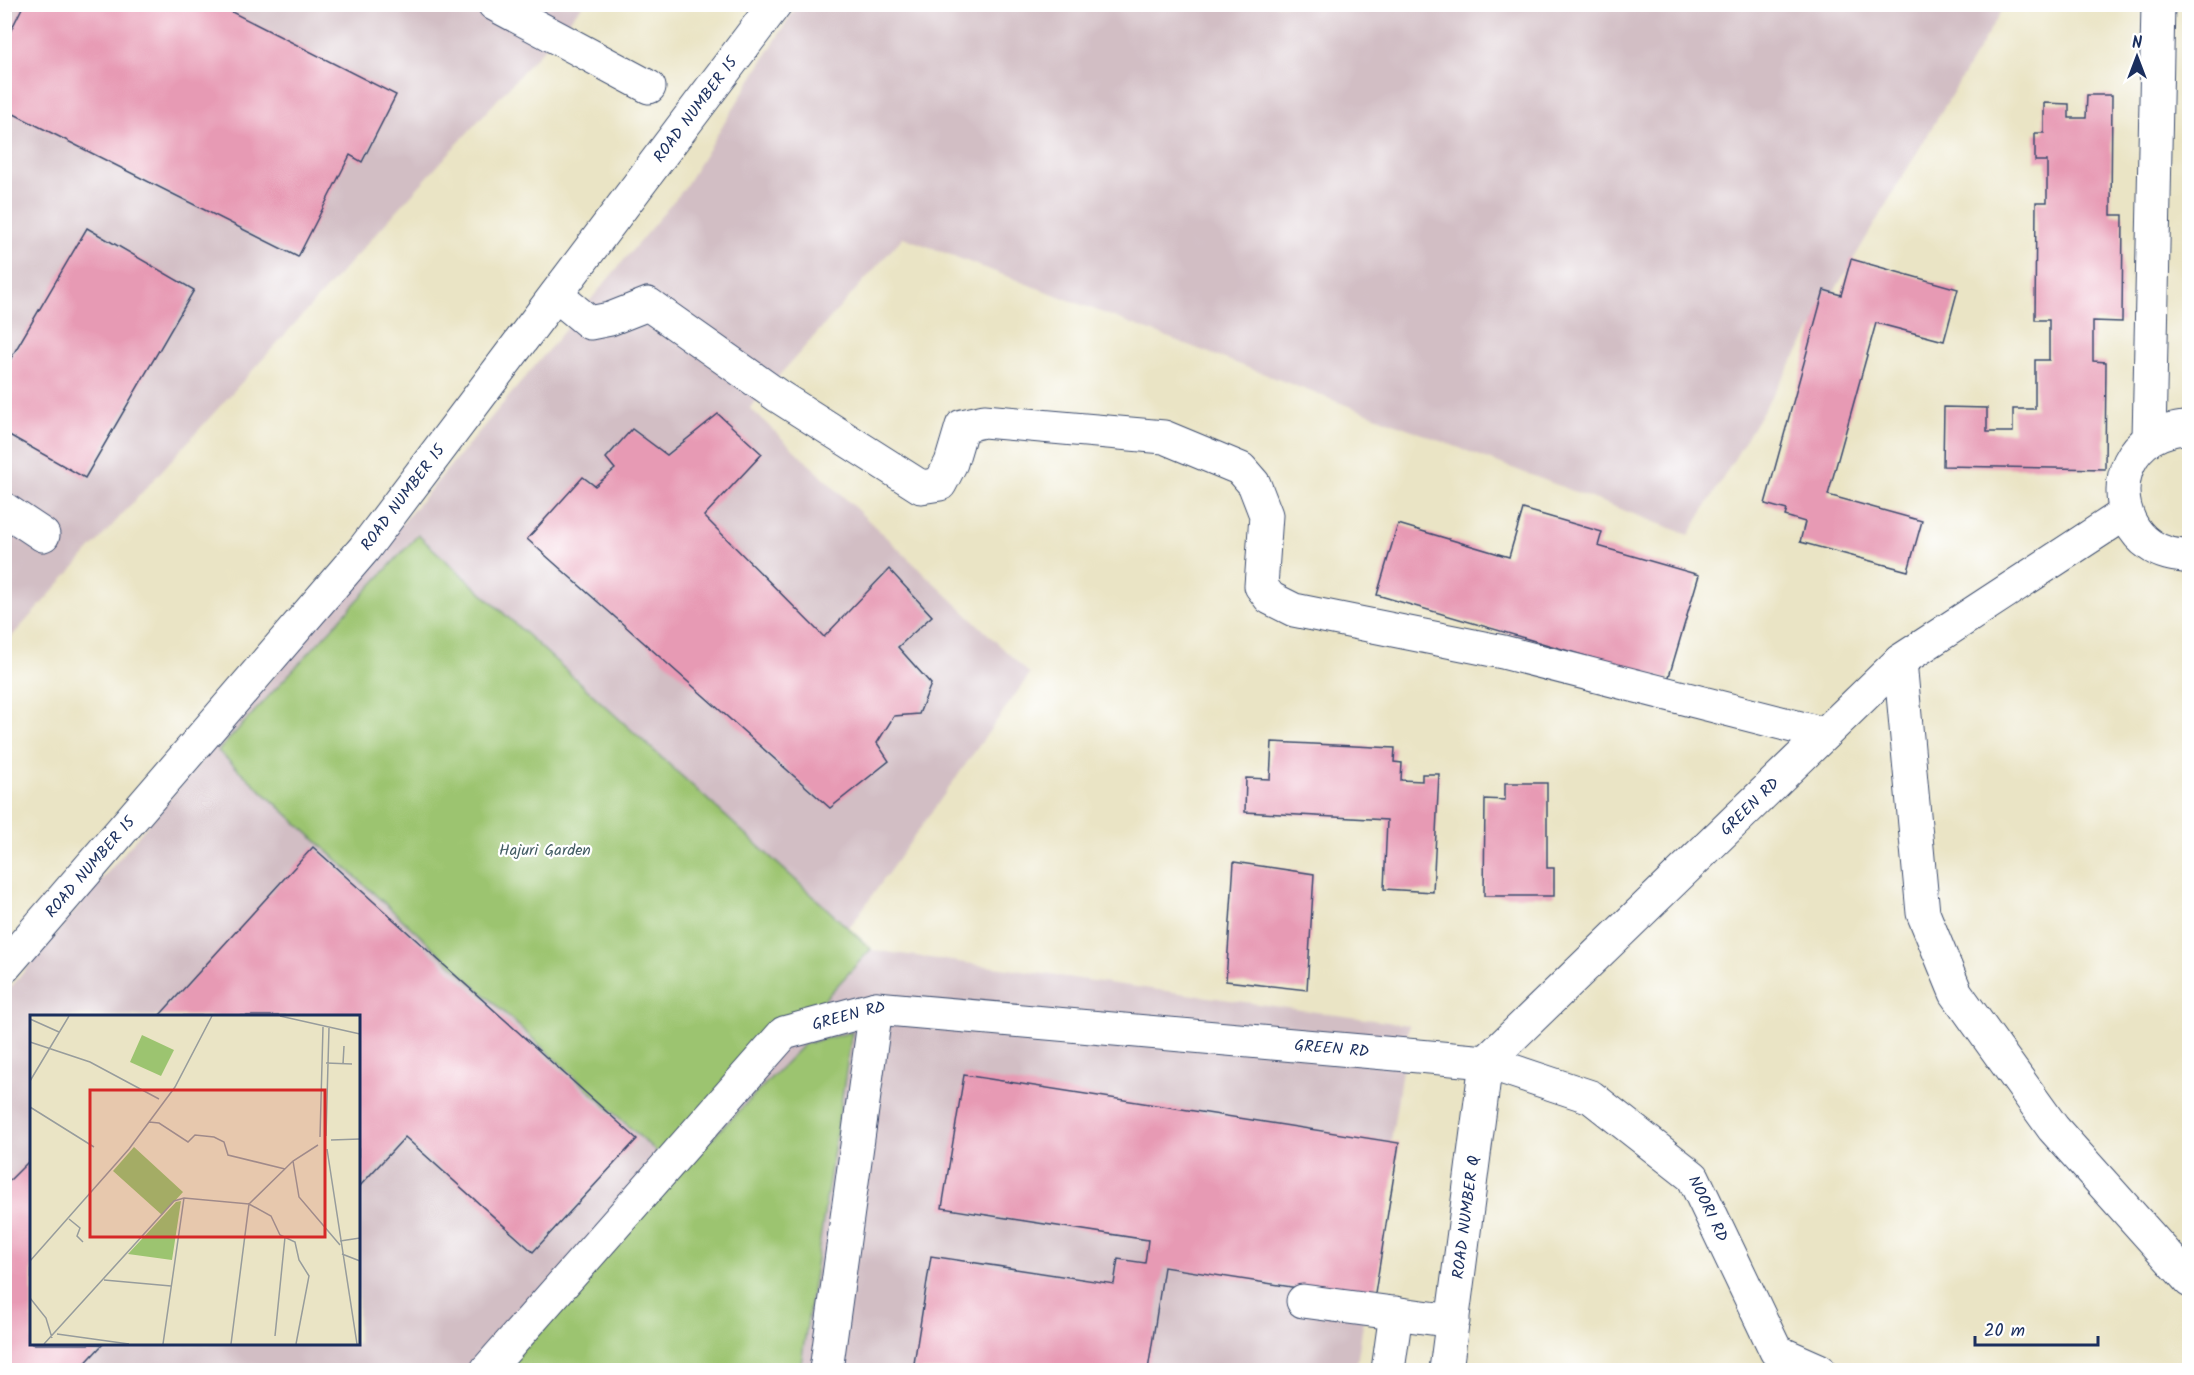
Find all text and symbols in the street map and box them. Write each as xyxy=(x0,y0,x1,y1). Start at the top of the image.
north arrow xyxy=(2107,27,2167,87)
text: N xyxy=(2132,31,2142,56)
street label: ROAD NUMBER 15 xyxy=(647,50,745,168)
street label: ROAD NUMBER 15 xyxy=(354,438,452,556)
street label: GREEN RD xyxy=(1714,772,1785,842)
street label: ROAD NUMBER 15 xyxy=(39,809,142,924)
park label: Hajuri Garden xyxy=(499,838,591,863)
street label: GREEN RD xyxy=(809,995,886,1037)
inset map xyxy=(30,1015,360,1345)
street label: GREEN RD xyxy=(1293,1033,1370,1064)
street label: ROAD NUMBER Q xyxy=(1445,1154,1486,1281)
street label: NOORI RD xyxy=(1682,1171,1735,1246)
scale bar xyxy=(1975,1309,2098,1347)
text: 20 m xyxy=(1984,1317,2025,1346)

